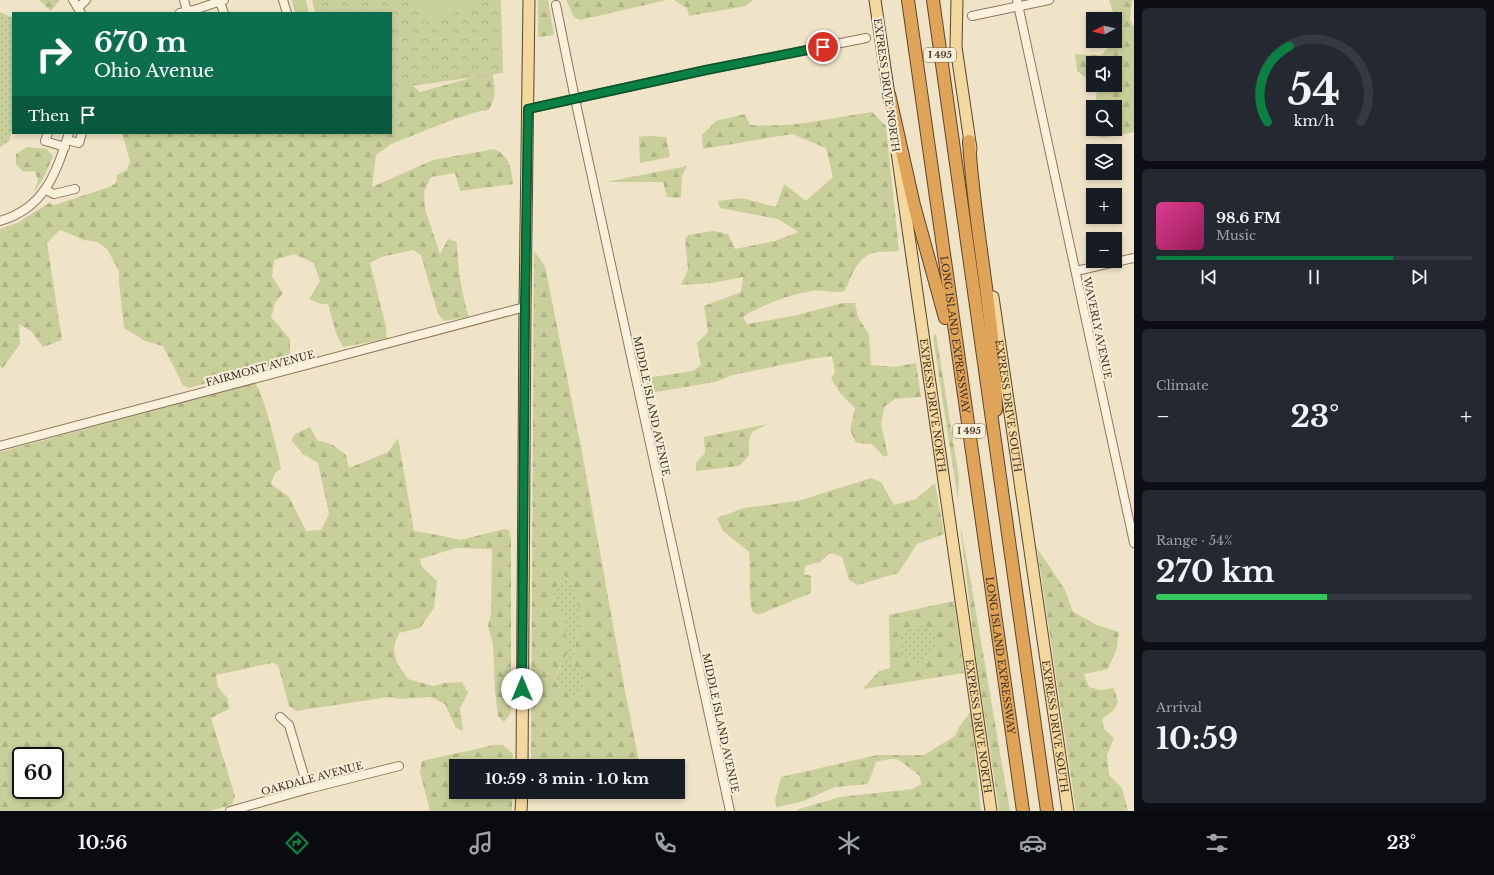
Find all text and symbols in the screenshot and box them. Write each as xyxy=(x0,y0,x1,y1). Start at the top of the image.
north arrow xyxy=(1086,12,1122,48)
map controls xyxy=(1086,12,1122,268)
street label: EXPRESS DRIVE NORTH xyxy=(871,17,902,153)
text: 670 m xyxy=(94,25,187,60)
icon: right xyxy=(28,28,80,80)
pin xyxy=(806,30,840,64)
icon: arrive xyxy=(812,36,834,58)
road number: I 495 xyxy=(924,48,956,62)
button: sound xyxy=(1086,56,1122,92)
text: Ohio Avenue xyxy=(94,60,214,82)
text: 54 xyxy=(1288,65,1340,116)
button: search xyxy=(1086,100,1122,136)
icon: arrive xyxy=(77,104,99,126)
text: Then xyxy=(28,106,69,125)
text: km/h xyxy=(1294,112,1334,130)
button: layers xyxy=(1086,144,1122,180)
button: + xyxy=(1086,188,1122,224)
text: 98.6 FM xyxy=(1216,208,1281,227)
text: Music xyxy=(1216,227,1256,244)
button: − xyxy=(1086,232,1122,268)
street label: LONG ISLAND EXPRESSWAY xyxy=(937,255,973,415)
icon: previous xyxy=(1198,266,1220,288)
icon: pause xyxy=(1303,266,1325,288)
icon: next xyxy=(1408,266,1430,288)
street label: WAVERLY AVENUE xyxy=(1080,275,1115,380)
street label: MIDDLE ISLAND AVENUE xyxy=(630,335,673,477)
street label: EXPRESS DRIVE NORTH xyxy=(917,338,949,473)
street label: EXPRESS DRIVE SOUTH xyxy=(992,339,1024,473)
street label: FAIRMONT AVENUE xyxy=(204,348,316,389)
text: Climate xyxy=(1156,377,1209,394)
text: 23° xyxy=(1291,398,1339,435)
text: − xyxy=(1156,403,1170,430)
text: + xyxy=(1460,403,1472,430)
road number: I 495 xyxy=(953,424,985,438)
text: Range · 54% xyxy=(1156,532,1232,549)
text: 270 km xyxy=(1156,553,1275,590)
street label: LONG ISLAND EXPRESSWAY xyxy=(983,576,1018,736)
street label: MIDDLE ISLAND AVENUE xyxy=(699,652,742,794)
street label: EXPRESS DRIVE NORTH xyxy=(962,658,994,794)
street label: EXPRESS DRIVE SOUTH xyxy=(1039,659,1071,794)
position arrow xyxy=(501,668,543,710)
text: Arrival xyxy=(1156,699,1202,716)
text: 10:59 xyxy=(1156,720,1238,757)
speed limit sign: 60 xyxy=(12,747,64,799)
street label: OAKDALE AVENUE xyxy=(260,759,364,798)
text: 10:59 · 3 min · 1.0 km xyxy=(485,769,649,788)
icon: directions xyxy=(283,829,311,857)
icon: music xyxy=(467,829,495,857)
icon: phone xyxy=(651,829,679,857)
icon: climate xyxy=(835,829,863,857)
icon: car xyxy=(1019,829,1047,857)
icon: filters xyxy=(1203,829,1231,857)
text: 10:56 xyxy=(78,832,127,854)
text: 23° xyxy=(1387,832,1416,854)

